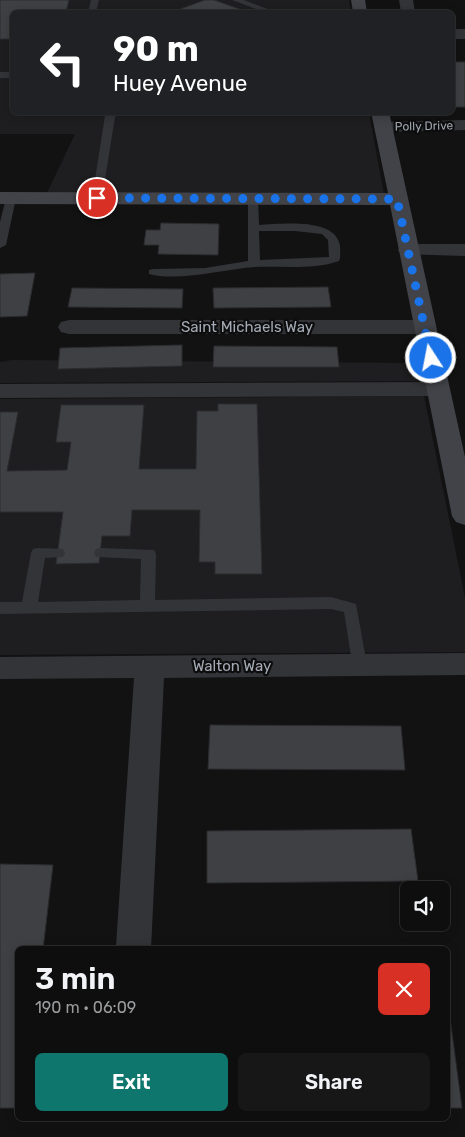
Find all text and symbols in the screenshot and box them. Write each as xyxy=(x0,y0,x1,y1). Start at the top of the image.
text: 90 m xyxy=(113,28,199,70)
icon: left xyxy=(30,30,95,95)
text: Huey Avenue xyxy=(113,70,247,97)
street label: Polly Drive xyxy=(395,118,454,134)
pin xyxy=(76,177,118,219)
icon: arrive xyxy=(83,184,111,212)
street label: Saint Michaels Way xyxy=(181,318,313,336)
position arrow xyxy=(404,331,456,383)
street label: Walton Way xyxy=(193,657,271,675)
map controls xyxy=(400,881,450,931)
button: sound xyxy=(400,881,450,931)
text: 3 min xyxy=(35,961,115,997)
button: close xyxy=(378,963,430,1015)
text: 190 m · 06:09 xyxy=(35,998,136,1017)
button: Exit xyxy=(35,1053,228,1111)
button: Share xyxy=(238,1053,430,1111)

